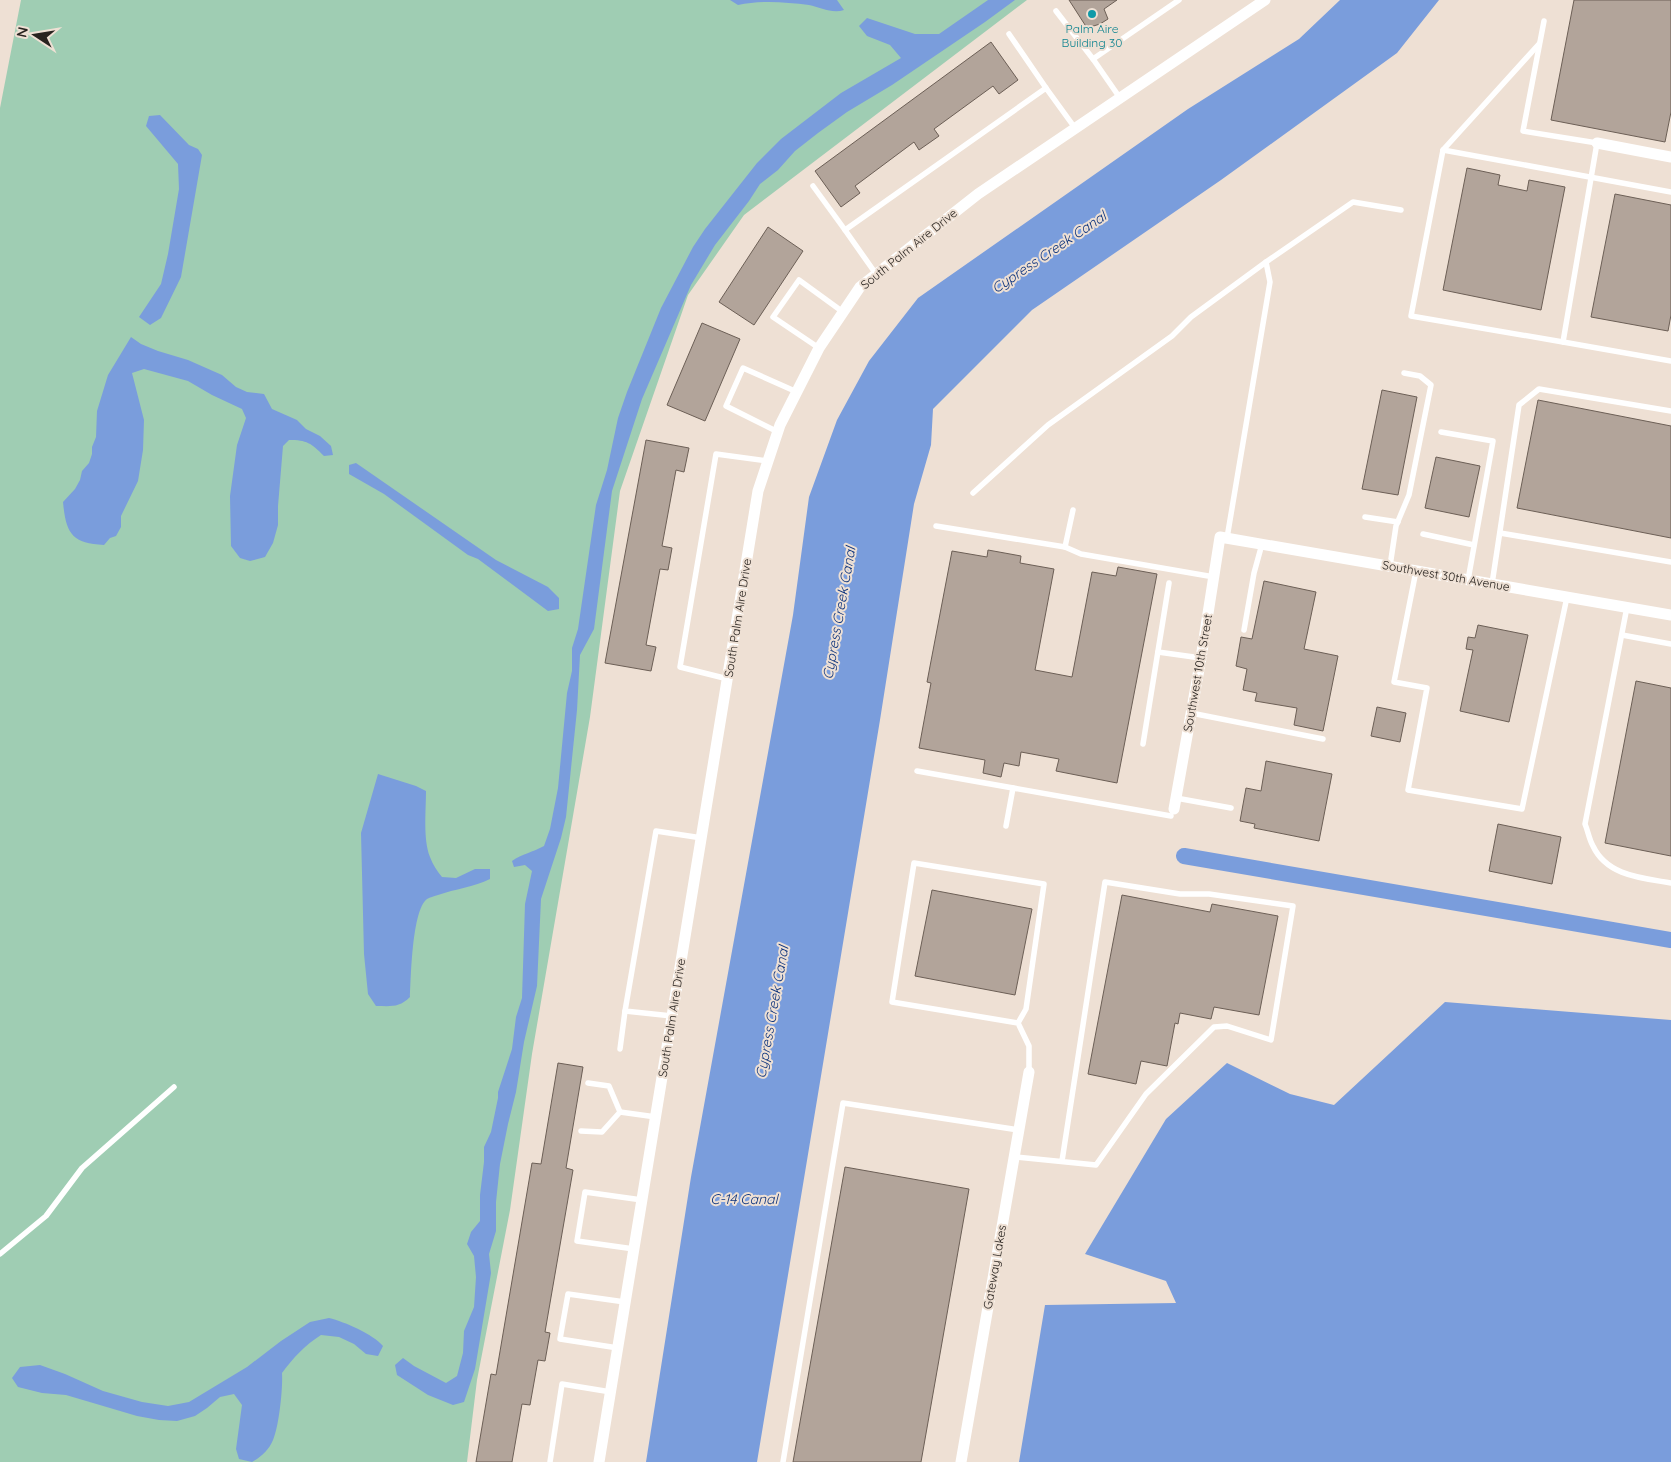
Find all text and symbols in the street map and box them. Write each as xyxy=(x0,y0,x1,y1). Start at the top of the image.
marker: Palm Aire Building 30 xyxy=(1086,8,1098,20)
north arrow xyxy=(10,10,60,60)
place label: Palm Aire Building 30 xyxy=(1062,21,1122,50)
text: N xyxy=(12,25,32,39)
street label: South Palm Aire Drive xyxy=(857,205,960,292)
water label: Cypress Creek Canal xyxy=(988,206,1111,297)
water label: Cypress Creek Canal xyxy=(818,544,860,681)
street label: South Palm Aire Drive xyxy=(721,557,754,678)
street label: Southwest 30th Avenue xyxy=(1381,557,1511,594)
street label: Southwest 10th Street xyxy=(1180,613,1215,733)
water label: Cypress Creek Canal xyxy=(751,943,793,1080)
street label: South Palm Aire Drive xyxy=(655,957,688,1078)
water label: C-14 Canal xyxy=(710,1190,780,1208)
street label: Gateway Lakes xyxy=(980,1223,1009,1310)

